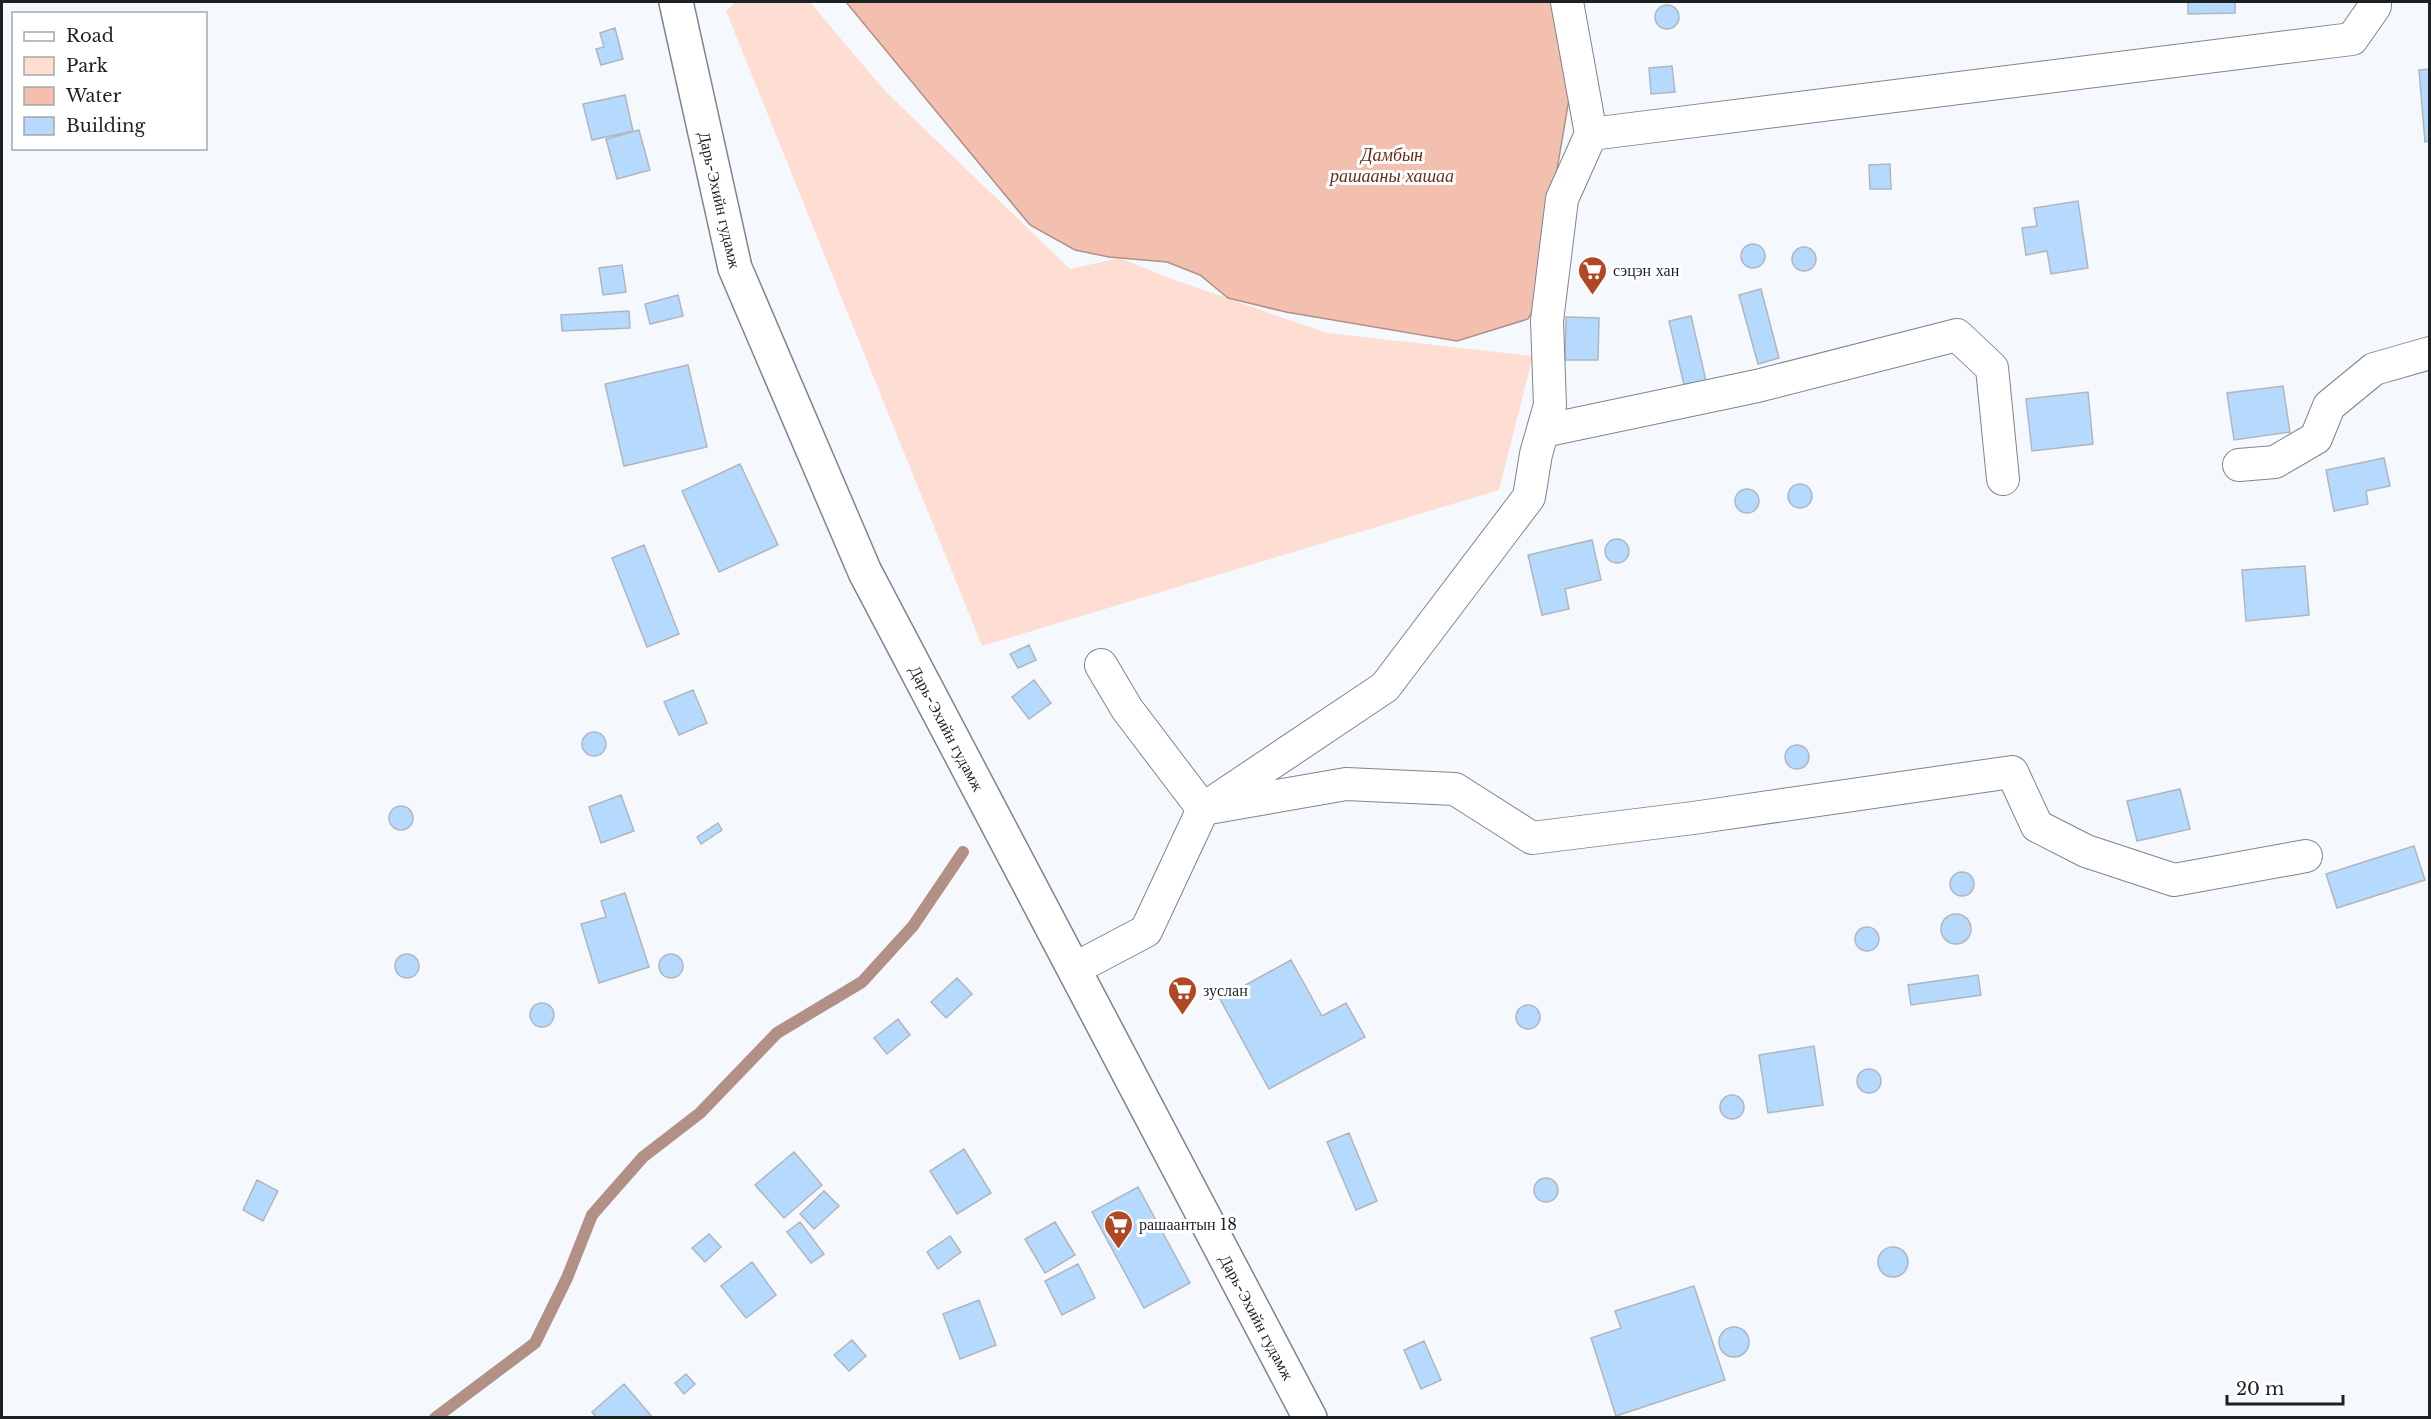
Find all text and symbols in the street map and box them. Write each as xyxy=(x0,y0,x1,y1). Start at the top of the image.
legend xyxy=(12,12,207,150)
text: Road xyxy=(66,25,114,47)
text: Park xyxy=(66,55,108,77)
text: Water xyxy=(65,85,122,107)
text: Building xyxy=(66,115,145,137)
street label: Дарь-Эхийн гудамж xyxy=(695,130,746,271)
water label: Дамбын рашааны хашаа xyxy=(1328,144,1454,187)
supermarket icon: сэцэн хан xyxy=(1576,254,1608,296)
place label: сэцэн хан xyxy=(1613,260,1680,280)
street label: Дарь-Эхийн гудамж xyxy=(905,662,989,795)
supermarket icon: зуслан xyxy=(1166,974,1198,1016)
place label: зуслан xyxy=(1203,980,1248,1000)
supermarket icon: рашаантын 18 xyxy=(1102,1208,1134,1250)
place label: рашаантын 18 xyxy=(1139,1214,1237,1234)
street label: Дарь-Эхийн гудамж xyxy=(1215,1251,1299,1384)
scale bar xyxy=(2227,1368,2342,1406)
text: 20 m xyxy=(2236,1378,2284,1400)

